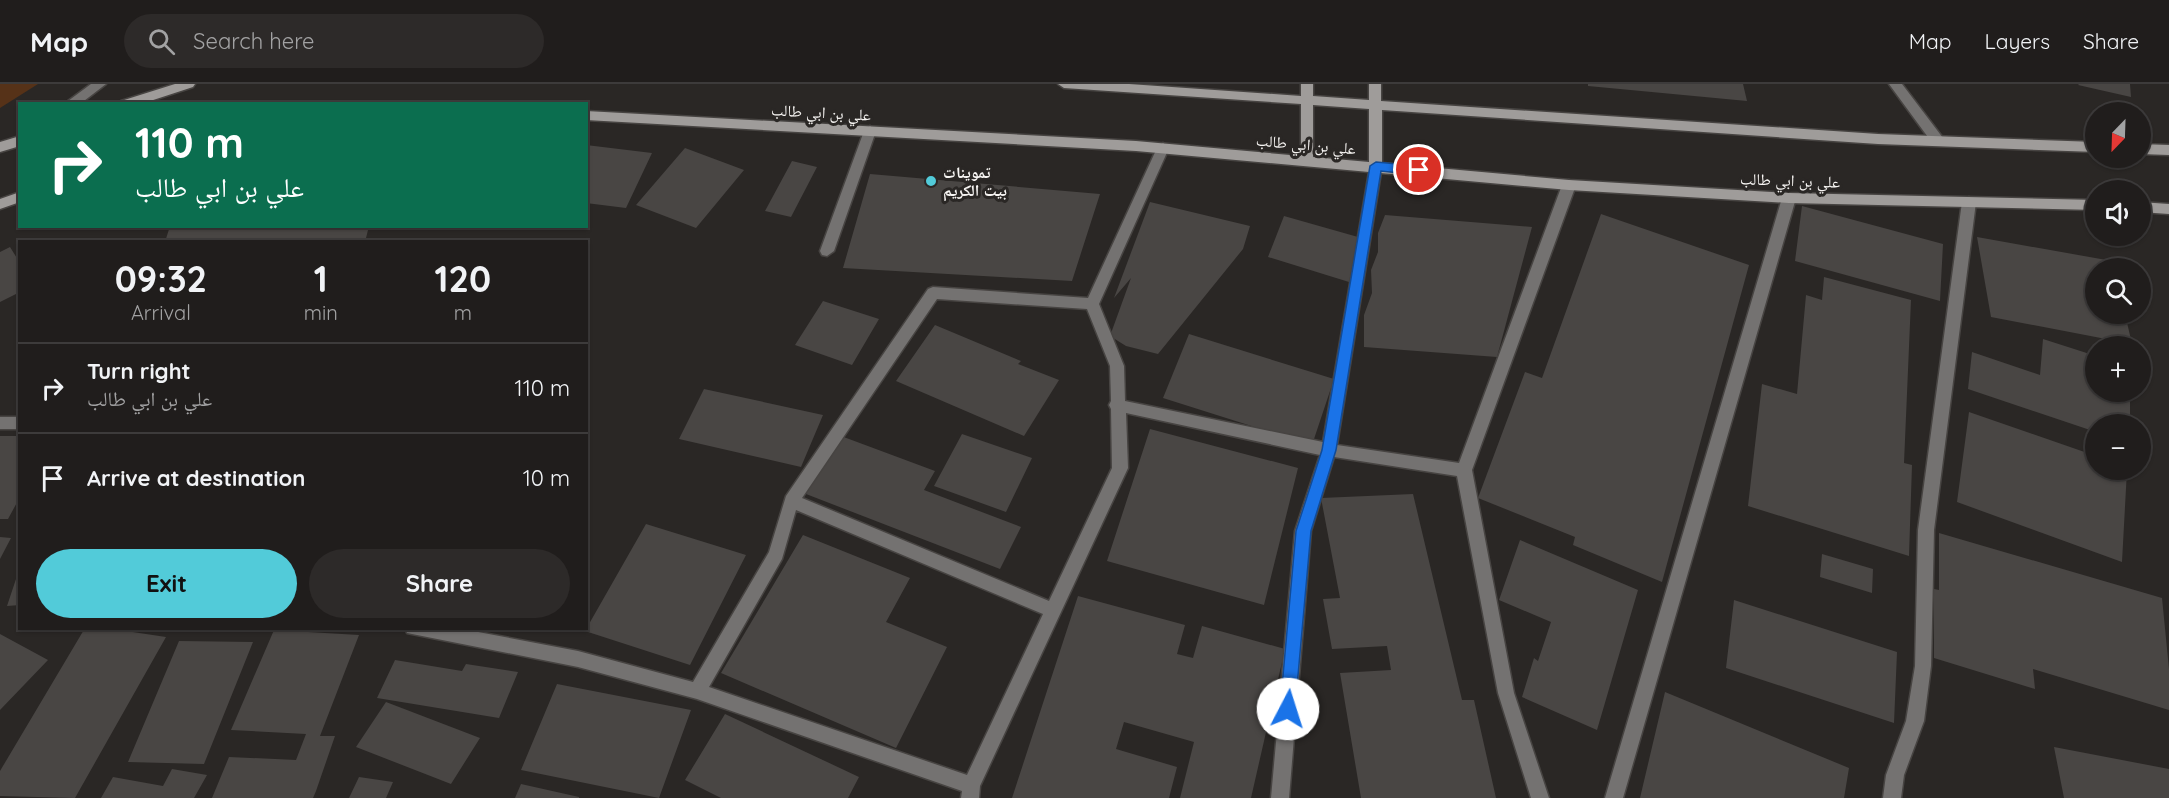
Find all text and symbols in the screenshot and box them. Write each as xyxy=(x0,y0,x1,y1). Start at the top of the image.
search box xyxy=(124,14,544,68)
text: Map xyxy=(30,24,88,59)
icon: search xyxy=(145,25,178,58)
text: Search here xyxy=(193,27,315,55)
text: Map xyxy=(1909,28,1952,54)
text: Layers xyxy=(1985,28,2050,54)
text: Share xyxy=(2083,28,2139,54)
street label: علي بن ابي طالب xyxy=(770,99,872,128)
north arrow xyxy=(2085,102,2151,168)
map controls xyxy=(2085,102,2151,480)
text: 110 m xyxy=(135,116,244,169)
icon: right xyxy=(36,126,114,204)
street label: علي بن ابي طالب xyxy=(1255,130,1357,161)
pin xyxy=(1393,144,1444,195)
icon: arrive xyxy=(1402,153,1435,186)
place label: تموينات بيت الكريم xyxy=(943,162,1007,202)
street label: علي بن ابي طالب xyxy=(1740,168,1840,195)
text: علي بن ابي طالب xyxy=(135,170,304,204)
marker: تموينات بيت الكريم xyxy=(924,174,938,188)
button: sound xyxy=(2085,180,2151,246)
text: 09:32 xyxy=(115,256,207,301)
text: 1 xyxy=(314,256,328,301)
text: 120 xyxy=(435,256,491,301)
button: search xyxy=(2085,258,2151,324)
text: Arrival xyxy=(131,300,191,325)
text: min xyxy=(304,300,338,325)
text: m xyxy=(454,300,472,325)
button: + xyxy=(2085,336,2151,402)
text: Turn right xyxy=(87,357,191,385)
icon: right xyxy=(36,372,69,405)
text: 110 m xyxy=(515,374,570,402)
text: علي بن ابي طالب xyxy=(87,386,212,411)
button: − xyxy=(2085,414,2151,480)
icon: arrive xyxy=(36,462,69,495)
text: Arrive at destination xyxy=(87,464,305,492)
text: 10 m xyxy=(523,464,570,492)
button: Exit xyxy=(36,549,297,618)
button: Share xyxy=(309,549,570,618)
position arrow xyxy=(1256,677,1320,741)

